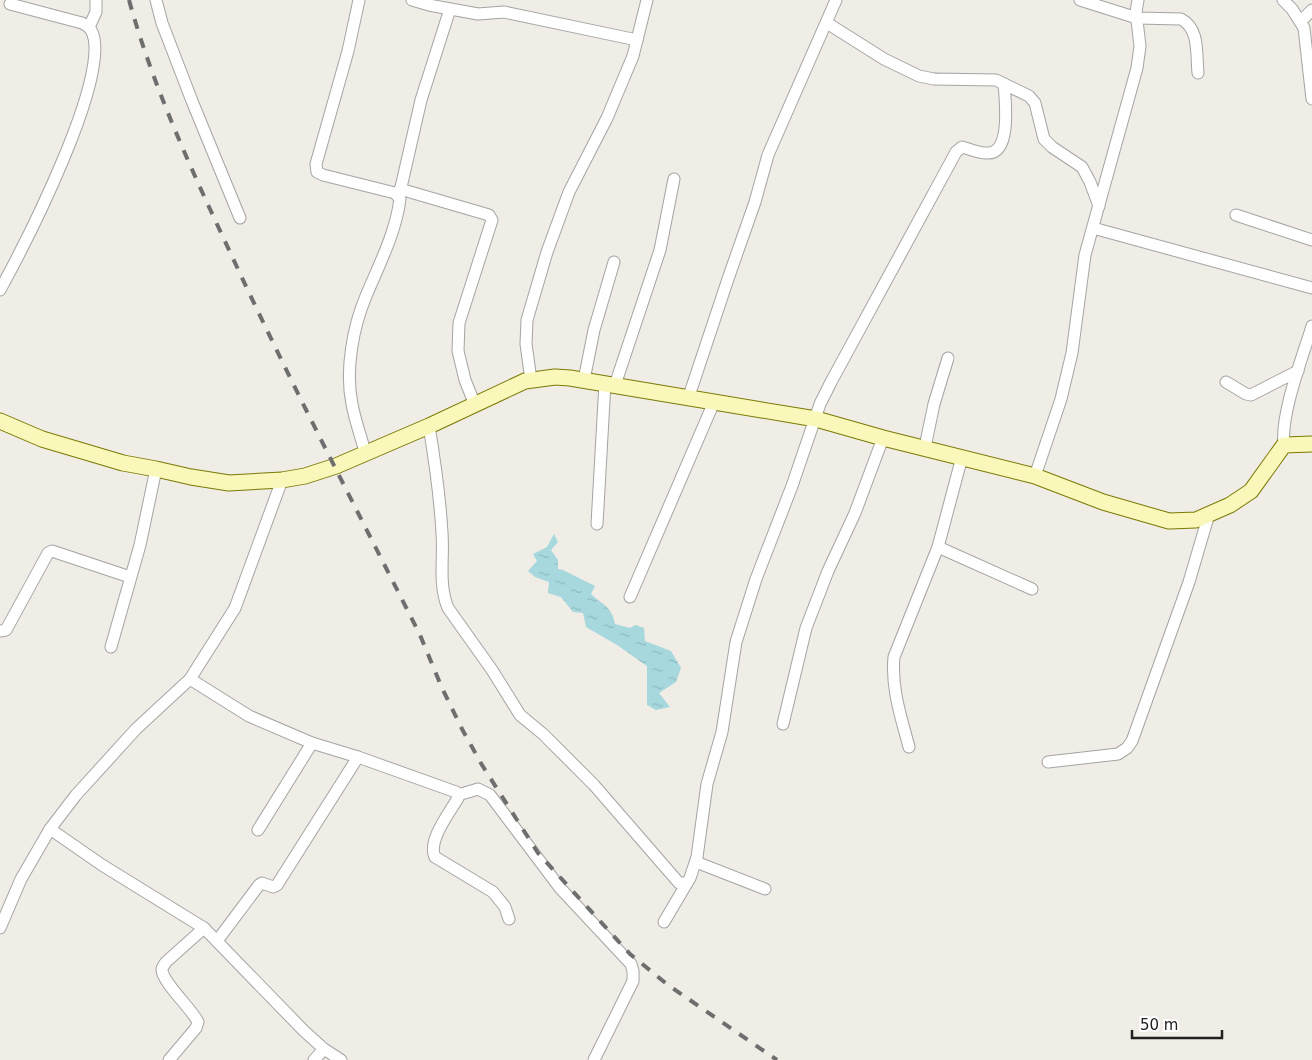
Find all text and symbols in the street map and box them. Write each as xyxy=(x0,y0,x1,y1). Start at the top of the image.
scale bar xyxy=(1132,1008,1222,1040)
text: 50 m xyxy=(1140,1016,1178,1034)

